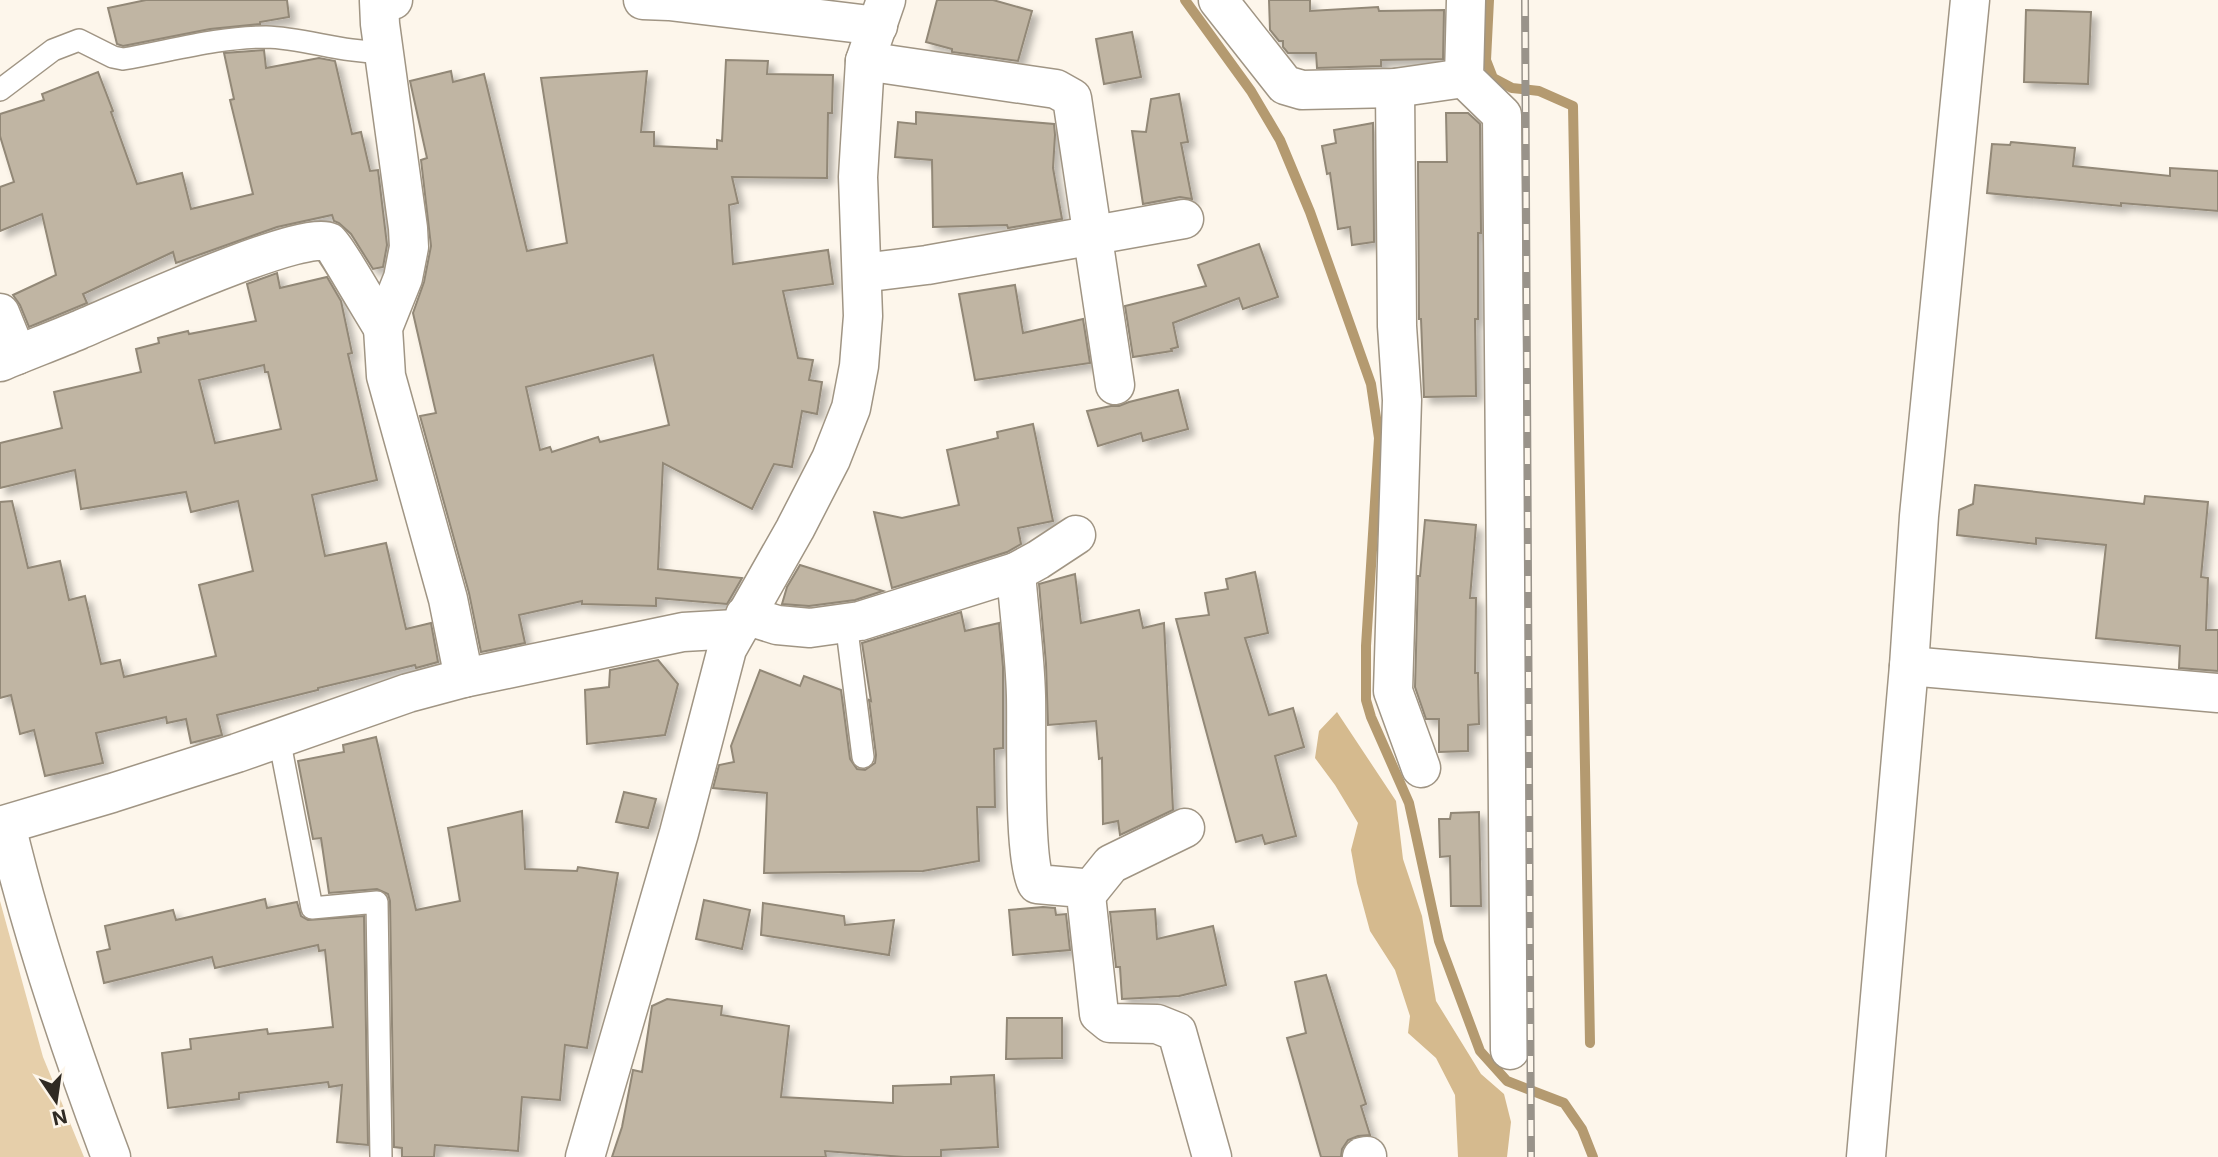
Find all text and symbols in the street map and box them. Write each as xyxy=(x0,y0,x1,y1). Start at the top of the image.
north arrow xyxy=(21,1066,91,1136)
text: N xyxy=(50,1104,69,1130)

